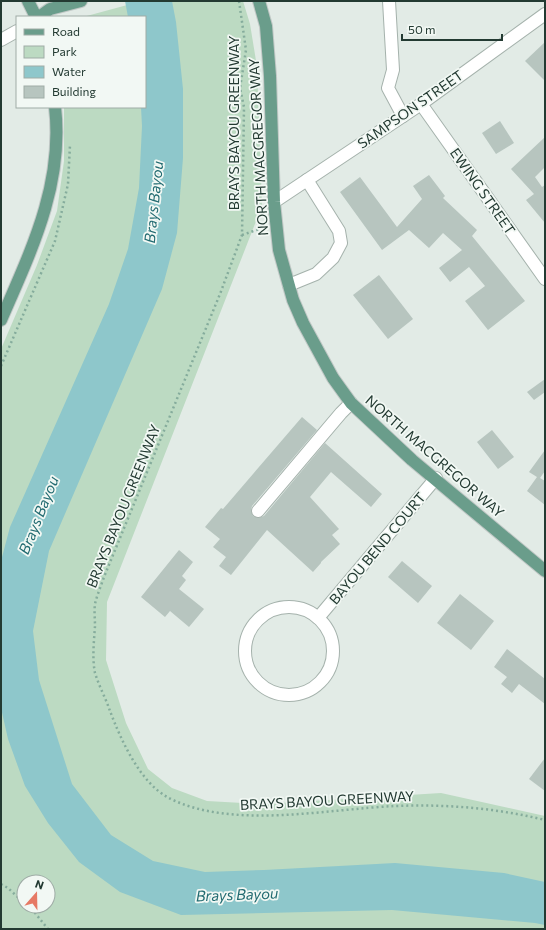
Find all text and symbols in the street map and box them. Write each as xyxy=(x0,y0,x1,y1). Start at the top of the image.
legend xyxy=(16,16,146,108)
scale bar xyxy=(402,16,502,42)
text: 50 m xyxy=(408,22,436,36)
text: Road xyxy=(52,24,80,38)
street label: BRAYS BAYOU GREENWAY xyxy=(225,36,242,210)
text: Park xyxy=(52,44,78,58)
street label: NORTH MACGREGOR WAY xyxy=(245,58,271,236)
text: Water xyxy=(52,64,86,78)
street label: SAMPSON STREET xyxy=(354,66,466,152)
text: Building xyxy=(52,84,96,98)
street label: EWING STREET xyxy=(447,144,519,238)
water label: Brays Bayou xyxy=(140,159,166,244)
street label: NORTH MACGREGOR WAY xyxy=(362,391,508,521)
street label: BRAYS BAYOU GREENWAY xyxy=(82,422,164,590)
water label: Brays Bayou xyxy=(14,473,62,557)
street label: BAYOU BEND COURT xyxy=(325,489,429,607)
street label: BRAYS BAYOU GREENWAY xyxy=(239,787,415,813)
north arrow xyxy=(16,874,56,914)
text: N xyxy=(33,877,46,892)
water label: Brays Bayou xyxy=(195,884,279,904)

